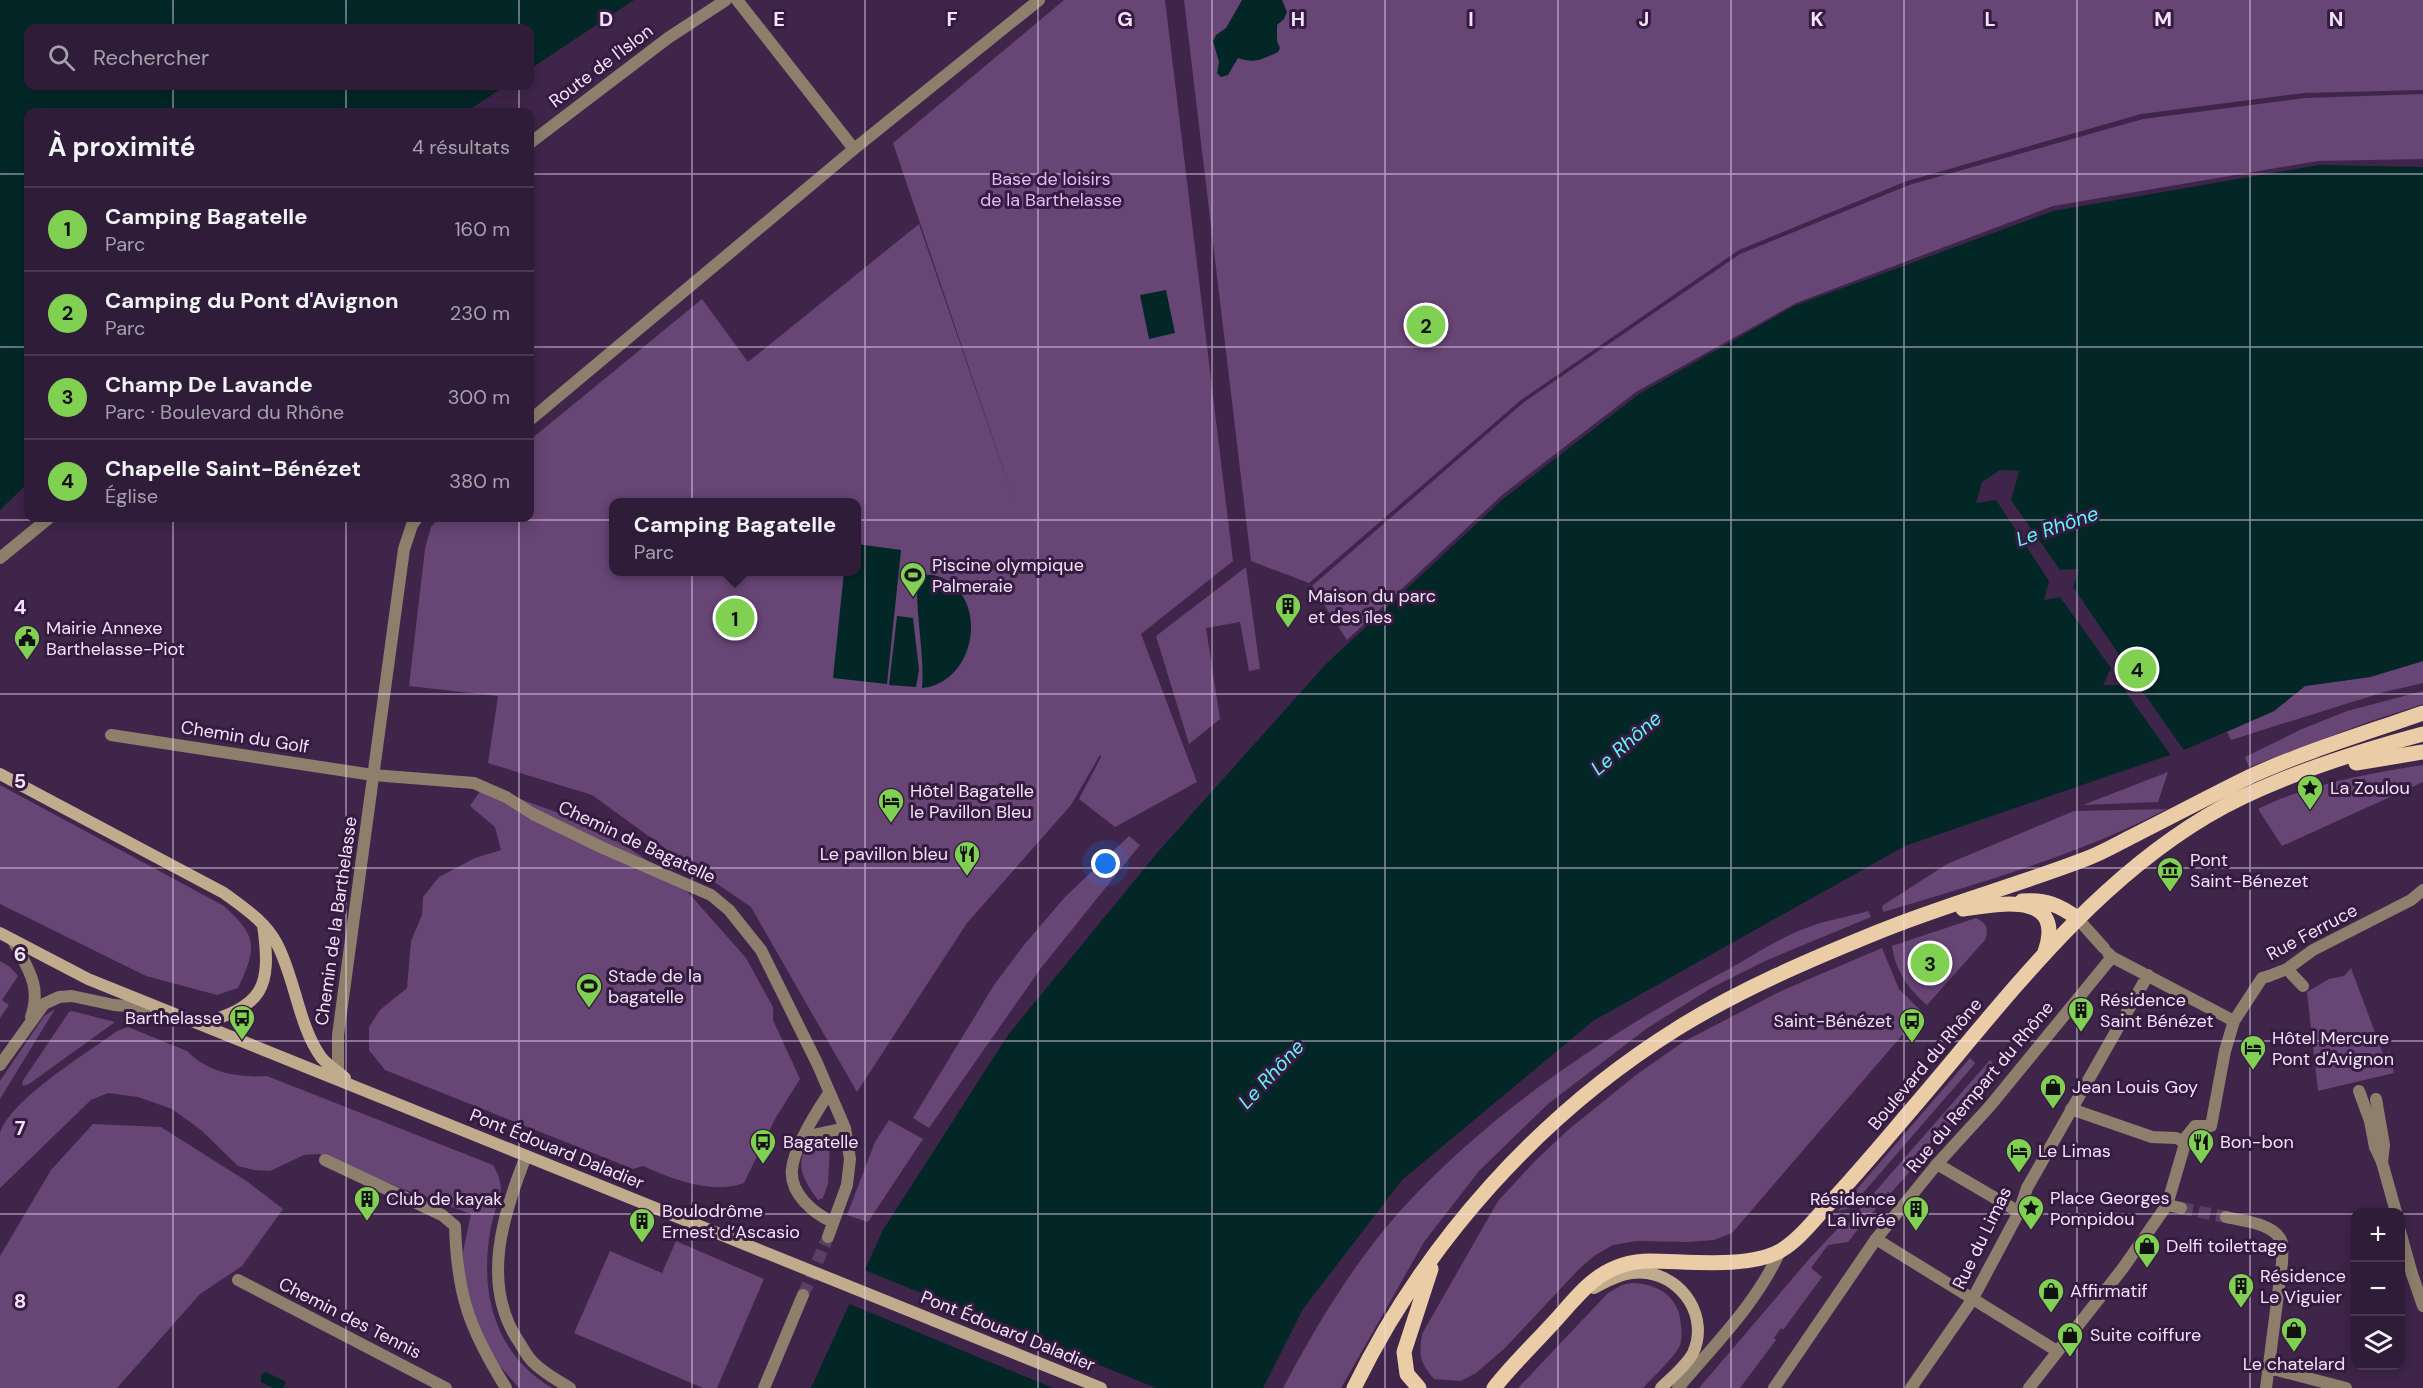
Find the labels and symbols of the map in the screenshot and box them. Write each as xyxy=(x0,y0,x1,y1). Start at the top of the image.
text: D xyxy=(599,6,613,32)
text: E xyxy=(773,6,785,32)
text: F xyxy=(946,6,958,32)
text: G xyxy=(1117,6,1133,32)
text: H xyxy=(1291,6,1305,32)
text: I xyxy=(1468,6,1474,32)
text: J xyxy=(1639,6,1649,32)
text: K xyxy=(1810,6,1824,32)
text: L xyxy=(1984,6,1996,32)
text: M xyxy=(2154,6,2172,32)
text: N xyxy=(2329,6,2343,32)
street label: Route de l'Islon xyxy=(544,19,658,113)
park label: Base de loisirs de la Barthelasse xyxy=(980,167,1122,212)
pin: 2 xyxy=(1406,302,1446,348)
water label: Le Rhône xyxy=(2012,500,2102,552)
place label: Piscine olympique Palmeraie xyxy=(932,553,1084,598)
sports icon: Piscine olympique Palmeraie xyxy=(898,560,928,598)
place label: Maison du parc et des îles xyxy=(1308,584,1436,629)
building icon: Maison du parc et des îles xyxy=(1273,591,1303,629)
text: 4 xyxy=(14,594,27,620)
pin: 1 xyxy=(716,596,754,640)
place label: Mairie Annexe Barthelasse-Piot xyxy=(46,616,185,661)
public building icon: Mairie Annexe Barthelasse-Piot xyxy=(12,623,42,661)
pin: 4 xyxy=(2118,646,2156,692)
water label: Le Rhône xyxy=(1585,705,1667,781)
street label: Chemin du Golf xyxy=(179,715,311,759)
text: 5 xyxy=(14,768,26,794)
place icon: La Zoulou xyxy=(2295,773,2325,811)
place label: La Zoulou xyxy=(2330,776,2410,800)
place label: Hôtel Bagatelle le Pavillon Bleu xyxy=(910,779,1034,824)
hotel icon: Hôtel Bagatelle le Pavillon Bleu xyxy=(876,786,906,824)
street label: Chemin de Bagatelle xyxy=(555,795,719,889)
street label: Chemin de la Barthelasse xyxy=(309,815,363,1027)
restaurant icon: Le pavillon bleu xyxy=(952,839,982,877)
place label: Le pavillon bleu xyxy=(820,842,948,866)
place label: Pont Saint-Bénezet xyxy=(2190,848,2309,893)
your location xyxy=(1091,849,1120,878)
museum icon: Pont Saint-Bénezet xyxy=(2155,855,2185,893)
street label: Rue Ferruce xyxy=(2262,898,2362,966)
pin: 3 xyxy=(1910,940,1950,986)
text: 6 xyxy=(14,941,26,967)
place label: Stade de la bagatelle xyxy=(608,964,702,1009)
sports icon: Stade de la bagatelle xyxy=(574,971,604,1009)
place label: Résidence Saint Bénézet xyxy=(2100,988,2214,1033)
street label: Boulevard du Rhône xyxy=(1863,993,1987,1135)
building icon: Résidence Saint Bénézet xyxy=(2066,995,2096,1033)
street label: Rue du Rempart du Rhône xyxy=(1901,996,2059,1178)
bus stop icon: Barthelasse xyxy=(227,1003,257,1041)
place label: Barthelasse xyxy=(125,1006,222,1030)
bus stop icon: Saint-Bénézet xyxy=(1897,1006,1927,1044)
place label: Saint-Bénézet xyxy=(1773,1009,1892,1033)
place label: Hôtel Mercure Pont d'Avignon xyxy=(2272,1026,2394,1071)
hotel icon: Hôtel Mercure Pont d'Avignon xyxy=(2238,1033,2268,1071)
water label: Le Rhône xyxy=(1232,1034,1310,1114)
shop icon: Jean Louis Goy xyxy=(2038,1072,2068,1110)
place label: Jean Louis Goy xyxy=(2072,1075,2198,1099)
street label: Pont Édouard Daladier xyxy=(466,1103,648,1195)
text: 7 xyxy=(15,1115,26,1141)
bus stop icon: Bagatelle xyxy=(748,1127,778,1165)
restaurant icon: Bon-bon xyxy=(2186,1127,2216,1165)
place label: Bagatelle xyxy=(783,1130,859,1154)
place label: Bon-bon xyxy=(2220,1130,2294,1154)
hotel icon: Le Limas xyxy=(2004,1136,2034,1174)
place label: Le Limas xyxy=(2038,1139,2111,1163)
street label: Rue du Limas xyxy=(1947,1183,2017,1293)
building icon: Club de kayak xyxy=(352,1184,382,1222)
place label: Place Georges Pompidou xyxy=(2050,1186,2169,1231)
place label: Club de kayak xyxy=(386,1187,502,1211)
place label: Résidence La livrée xyxy=(1810,1187,1896,1232)
place icon: Place Georges Pompidou xyxy=(2016,1193,2046,1231)
building icon: Résidence La livrée xyxy=(1901,1194,1931,1232)
place label: Boulodrôme Ernest d’Ascasio xyxy=(662,1199,800,1244)
building icon: Boulodrôme Ernest d’Ascasio xyxy=(627,1206,657,1244)
shop icon: Delfi toilettage xyxy=(2132,1231,2162,1269)
place label: Delfi toilettage xyxy=(2166,1234,2287,1258)
place label: Résidence Le Viguier xyxy=(2260,1264,2346,1309)
building icon: Résidence Le Viguier xyxy=(2226,1271,2256,1309)
street label: Chemin des Tennis xyxy=(275,1272,425,1364)
shop icon: Affirmatif xyxy=(2036,1276,2066,1314)
place label: Affirmatif xyxy=(2070,1279,2148,1303)
street label: Pont Édouard Daladier xyxy=(917,1285,1099,1377)
text: 8 xyxy=(14,1288,26,1314)
shop icon: Le chatelard xyxy=(2279,1315,2309,1353)
shop icon: Suite coiffure xyxy=(2055,1320,2085,1358)
place label: Suite coiffure xyxy=(2090,1323,2201,1347)
place label: Le chatelard xyxy=(2243,1352,2345,1376)

